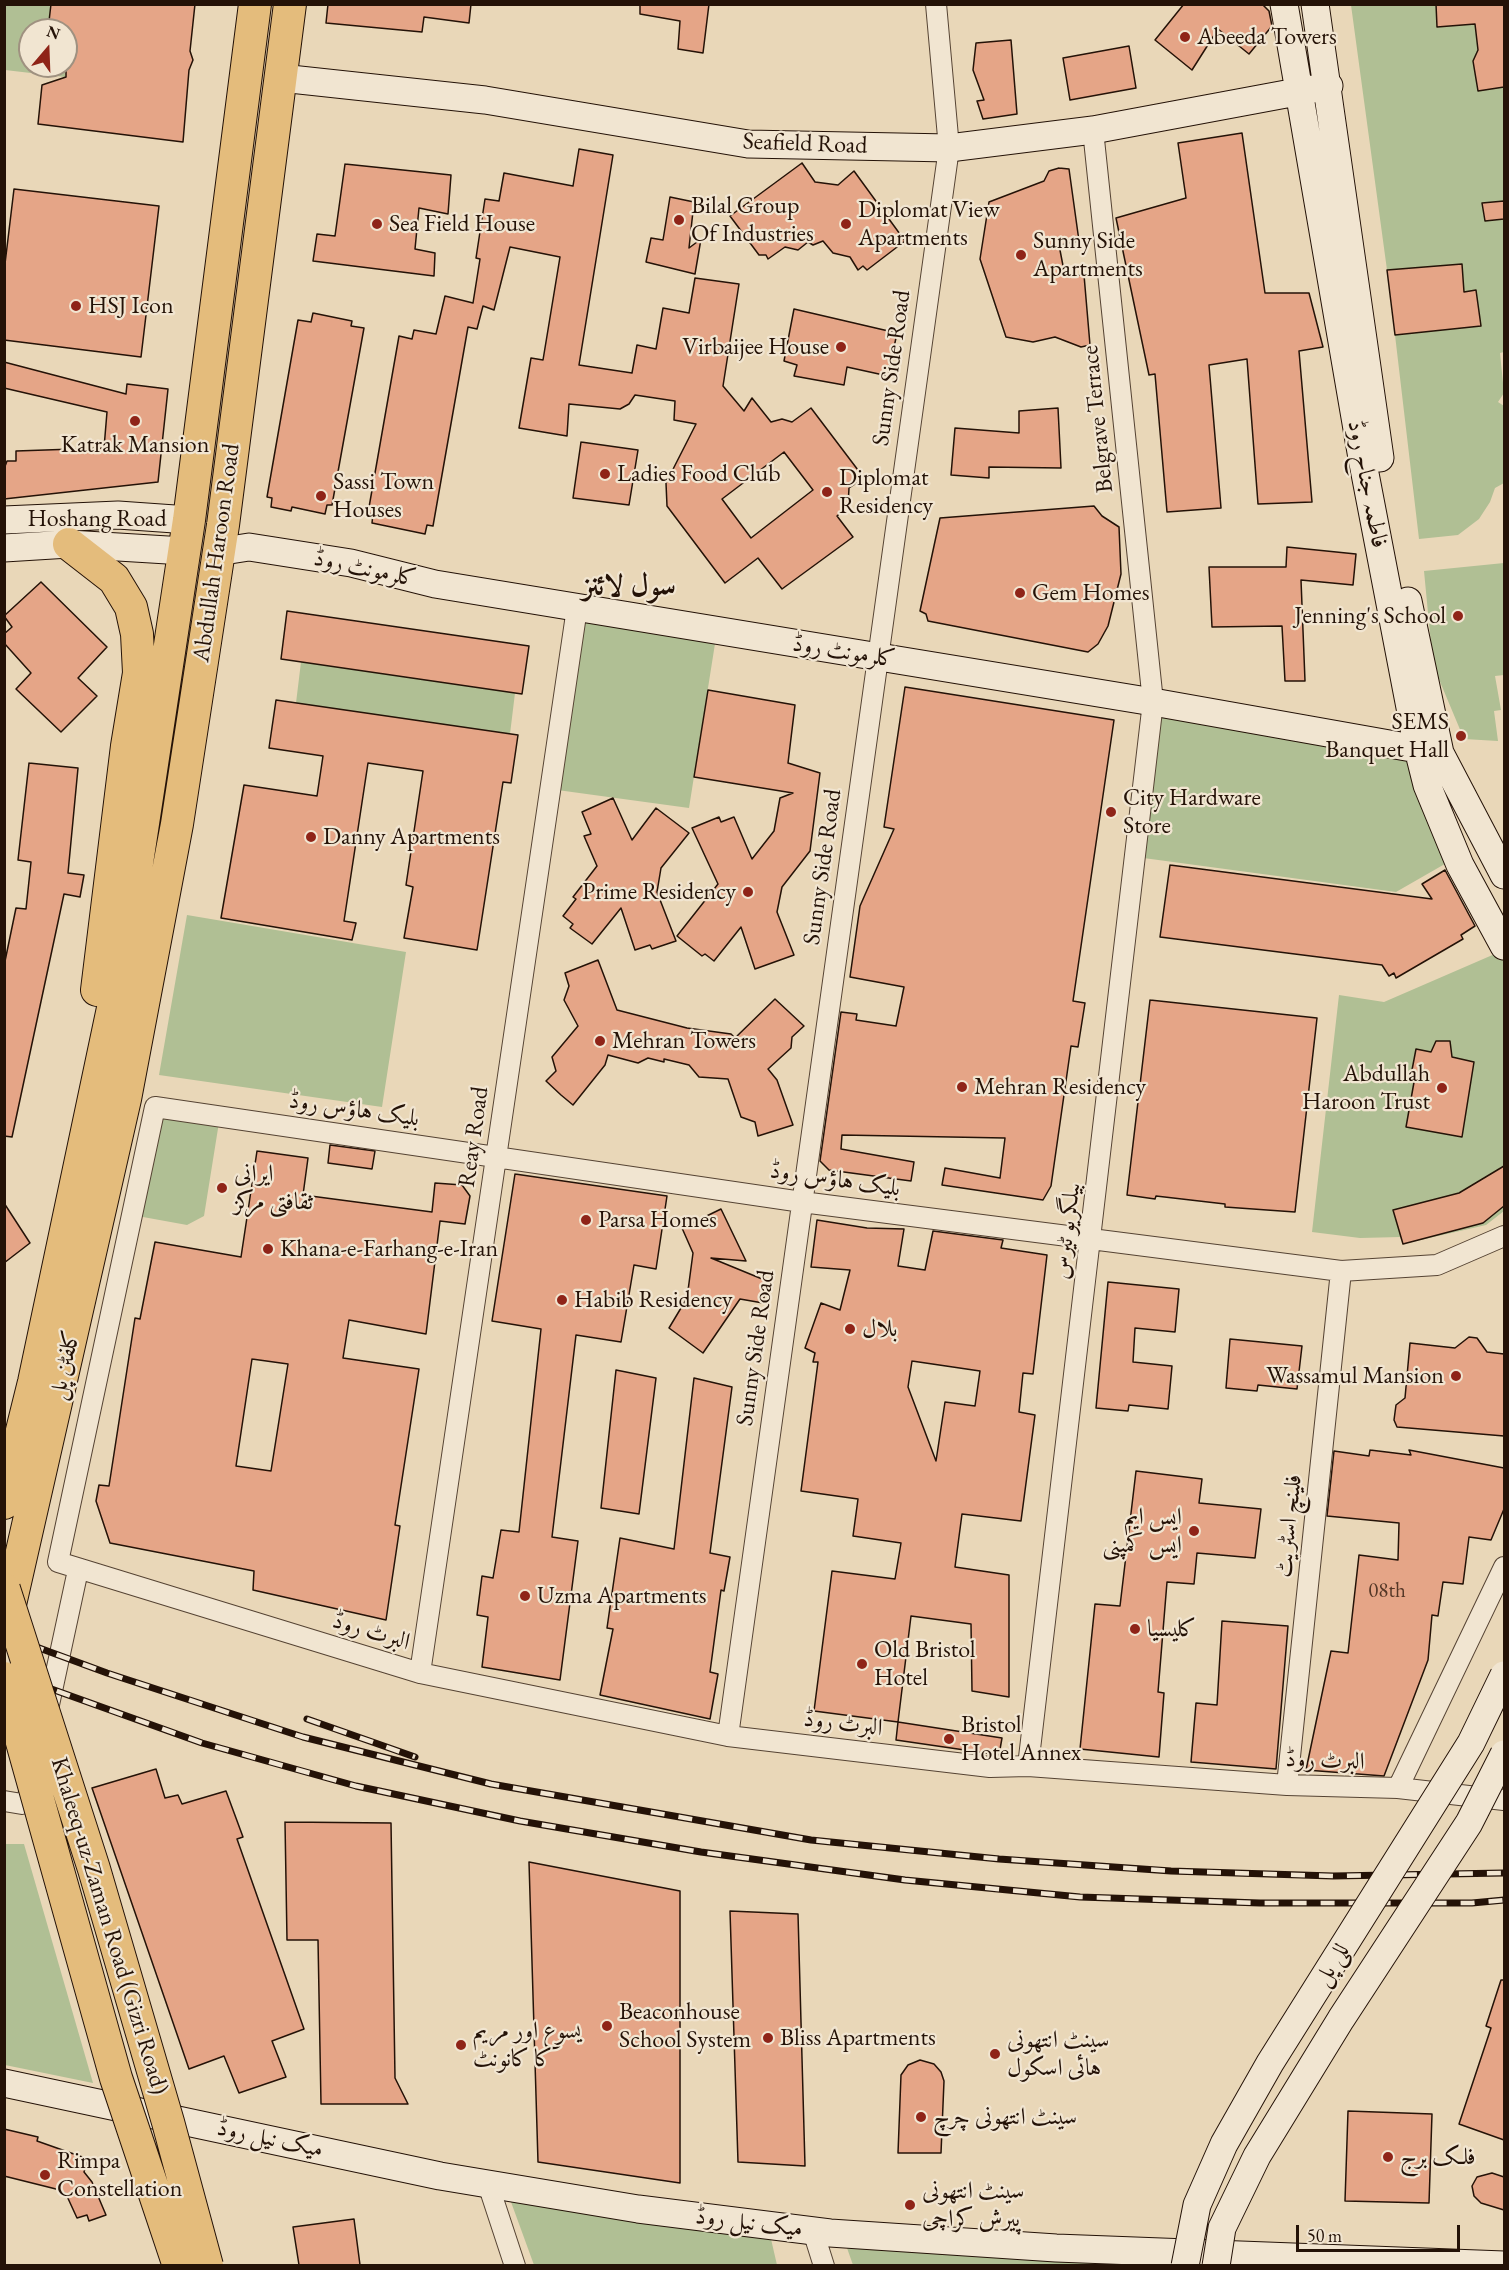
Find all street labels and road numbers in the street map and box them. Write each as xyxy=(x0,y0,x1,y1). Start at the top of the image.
street label: Seafield Road xyxy=(742,127,868,161)
street label: Sunny Side Road xyxy=(867,288,917,448)
street label: Belgrave Terrace xyxy=(1076,344,1120,494)
street label: فاطمہ جناح روڈ xyxy=(1341,418,1393,550)
street label: Abdullah Haroon Road xyxy=(187,442,247,664)
street label: Hoshang Road xyxy=(27,505,167,533)
street label: کلرمونٹ روڈ xyxy=(311,544,419,594)
street label: کلرمونٹ روڈ xyxy=(790,630,898,674)
street label: Sunny Side Road xyxy=(798,787,848,947)
street label: Reay Road xyxy=(453,1085,495,1189)
street label: بلیک ہاؤس روڈ xyxy=(287,1087,421,1133)
street label: بلیک ہاؤس روڈ xyxy=(768,1157,902,1203)
street label: بیلگریو ٹیرس xyxy=(1047,1181,1087,1281)
street label: Sunny Side Road xyxy=(731,1268,781,1428)
street label: کلفٹن پل xyxy=(43,1327,87,1403)
street label: فلینچ اسٹریٹ xyxy=(1269,1473,1309,1579)
street label: البرٹ روڈ xyxy=(329,1607,413,1657)
street label: البرٹ روڈ xyxy=(802,1705,884,1743)
street label: البرٹ روڈ xyxy=(1285,1745,1365,1777)
street label: Khaleeq-uz-Zaman Road (Gizri Road) xyxy=(44,1754,174,2098)
street label: للی پل xyxy=(1308,1938,1356,1992)
street label: میک نیل روڈ xyxy=(214,2114,326,2164)
street label: میک نیل روڈ xyxy=(694,2202,804,2244)

